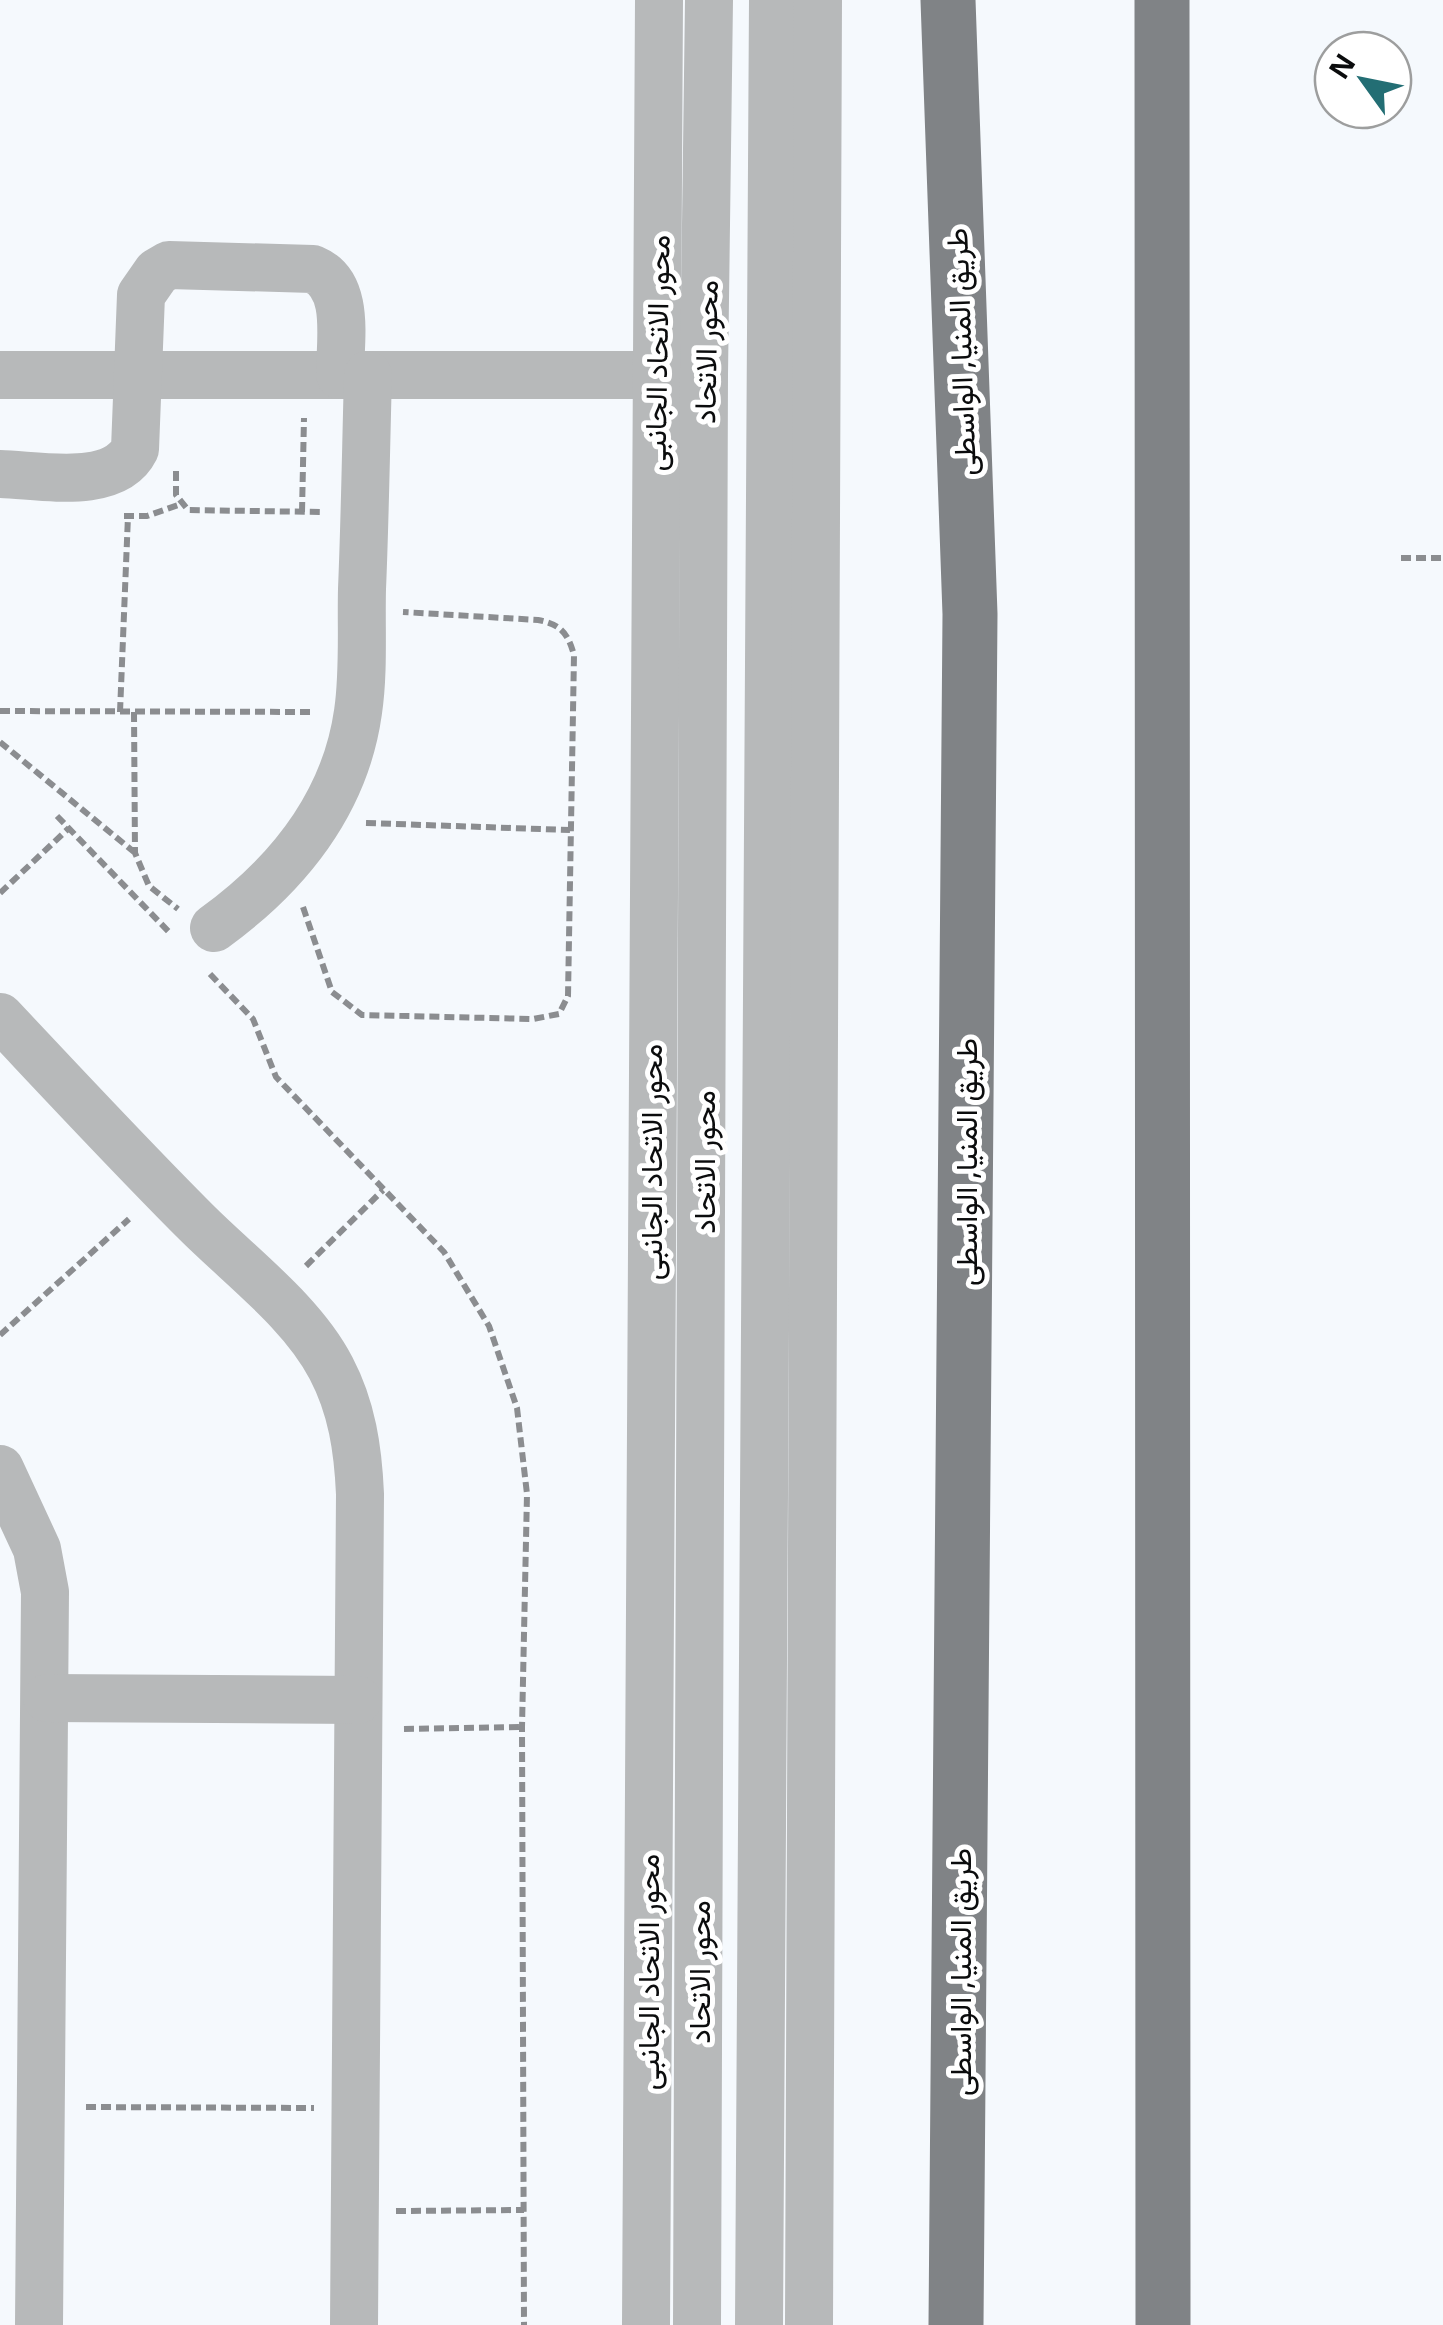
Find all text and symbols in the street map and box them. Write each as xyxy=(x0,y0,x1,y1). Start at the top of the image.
north arrow xyxy=(1313,30,1413,130)
text: N xyxy=(1319,46,1363,86)
street label: طريق المنيا, الواسطى xyxy=(935,227,985,477)
street label: محور الاتحاد الجانبى xyxy=(633,234,679,472)
street label: محور الاتحاد xyxy=(683,280,727,424)
street label: طريق المنيا, الواسطى xyxy=(945,1038,986,1286)
street label: محور الاتحاد الجانبى xyxy=(630,1044,671,1280)
street label: محور الاتحاد xyxy=(683,1090,724,1234)
street label: طريق المنيا, الواسطى xyxy=(939,1848,980,2096)
street label: محور الاتحاد الجانبى xyxy=(627,1854,668,2090)
street label: محور الاتحاد xyxy=(678,1900,719,2044)

